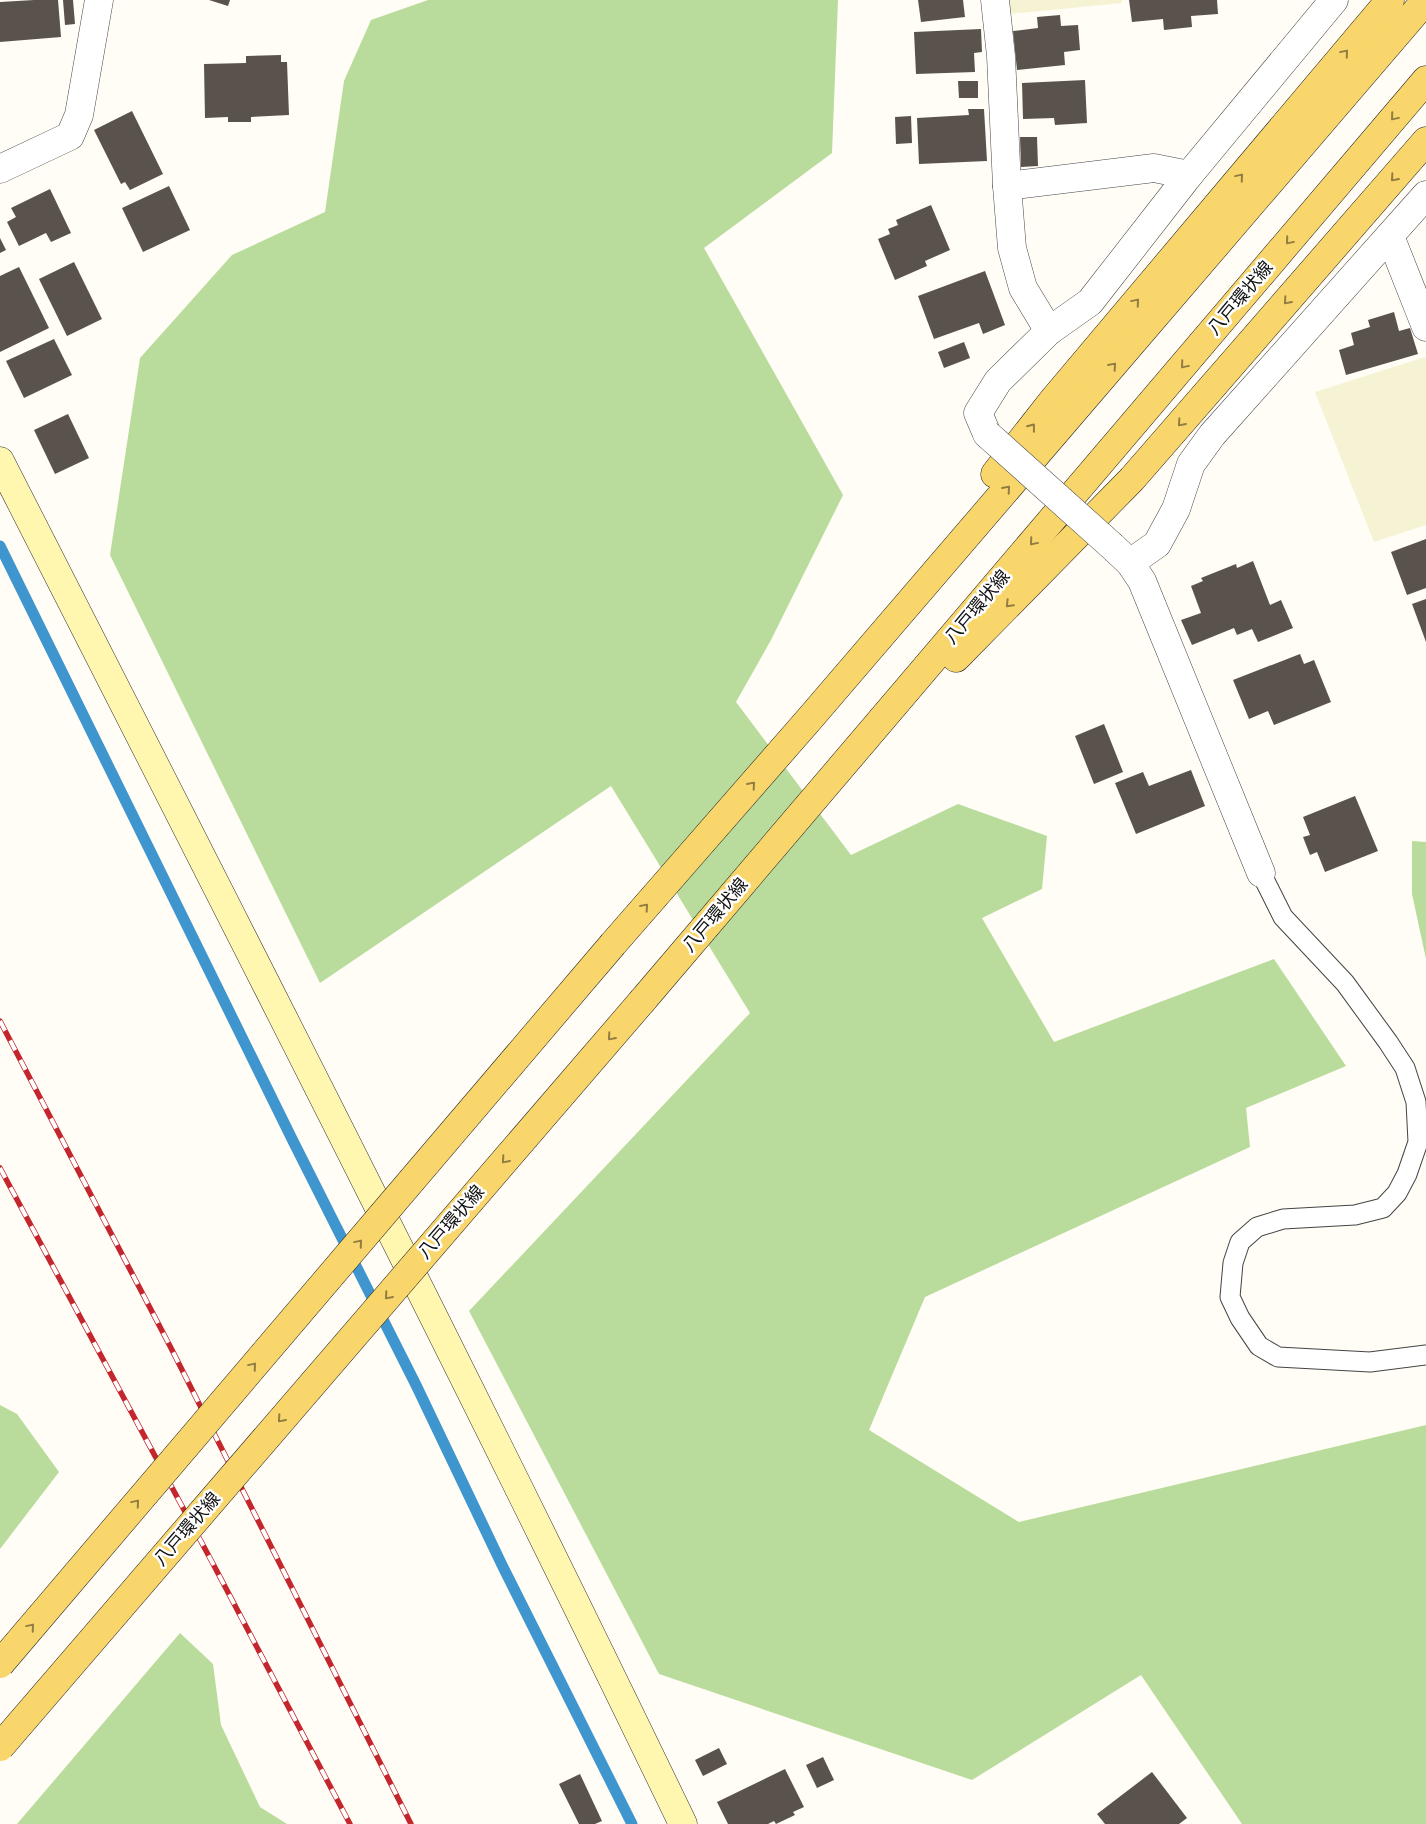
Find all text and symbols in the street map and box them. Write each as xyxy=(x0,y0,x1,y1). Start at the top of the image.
one-way arrow xyxy=(1339,50,1348,59)
one-way arrow xyxy=(1391,112,1400,121)
one-way arrow xyxy=(1391,172,1400,181)
one-way arrow xyxy=(1235,174,1244,183)
one-way arrow xyxy=(1286,235,1295,244)
street label: 八戸環状線 xyxy=(1203,256,1277,339)
one-way arrow xyxy=(1284,295,1293,304)
one-way arrow xyxy=(1130,298,1139,307)
one-way arrow xyxy=(1180,359,1189,368)
one-way arrow xyxy=(1107,362,1116,371)
one-way arrow xyxy=(1177,418,1186,427)
one-way arrow xyxy=(1027,424,1035,433)
one-way arrow xyxy=(1001,486,1009,495)
one-way arrow xyxy=(1030,536,1039,545)
street label: 八戸環状線 xyxy=(940,565,1014,648)
one-way arrow xyxy=(1005,599,1014,608)
one-way arrow xyxy=(747,781,756,790)
street label: 八戸環状線 xyxy=(678,873,752,956)
one-way arrow xyxy=(640,904,648,913)
one-way arrow xyxy=(608,1031,617,1040)
one-way arrow xyxy=(502,1154,511,1163)
street label: 八戸環状線 xyxy=(413,1181,488,1263)
one-way arrow xyxy=(353,1239,362,1248)
one-way arrow xyxy=(385,1290,393,1299)
one-way arrow xyxy=(247,1363,256,1372)
one-way arrow xyxy=(278,1414,287,1423)
street label: 八戸環状線 xyxy=(149,1488,224,1570)
one-way arrow xyxy=(131,1500,139,1509)
one-way arrow xyxy=(26,1624,35,1633)

